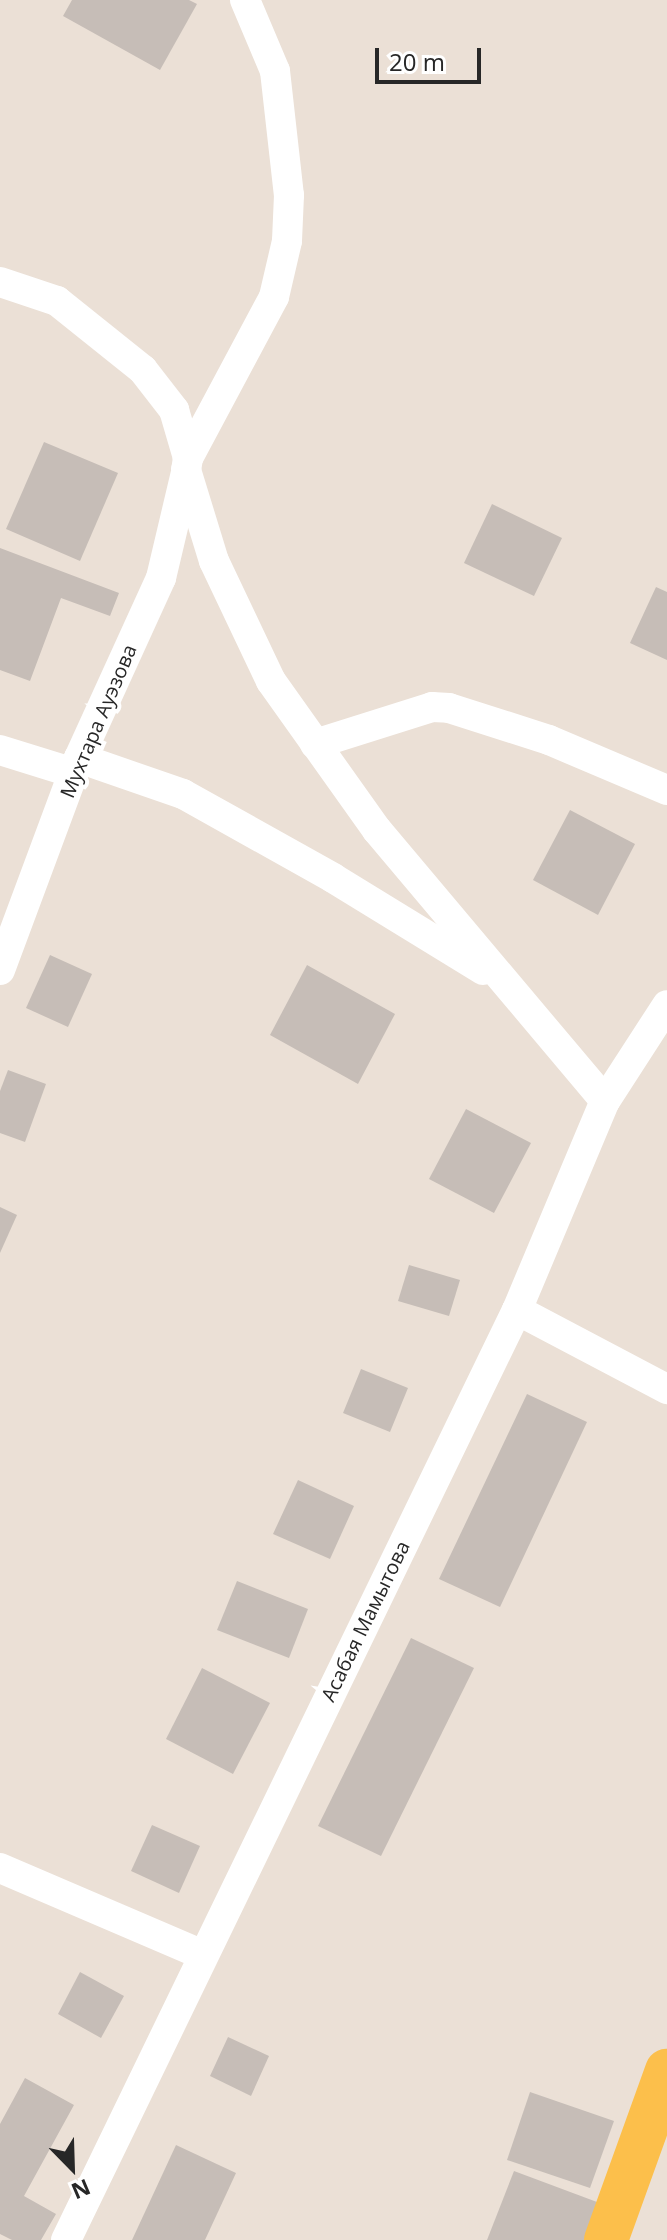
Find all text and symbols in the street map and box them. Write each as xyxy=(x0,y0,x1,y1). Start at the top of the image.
scale bar xyxy=(379,32,485,82)
text: 20 m xyxy=(389,45,445,78)
street label: Мухтара Ауэзова xyxy=(55,641,141,801)
street label: Асабая Мамытова xyxy=(316,1537,414,1705)
north arrow xyxy=(32,2128,112,2208)
text: N xyxy=(67,2173,95,2207)

